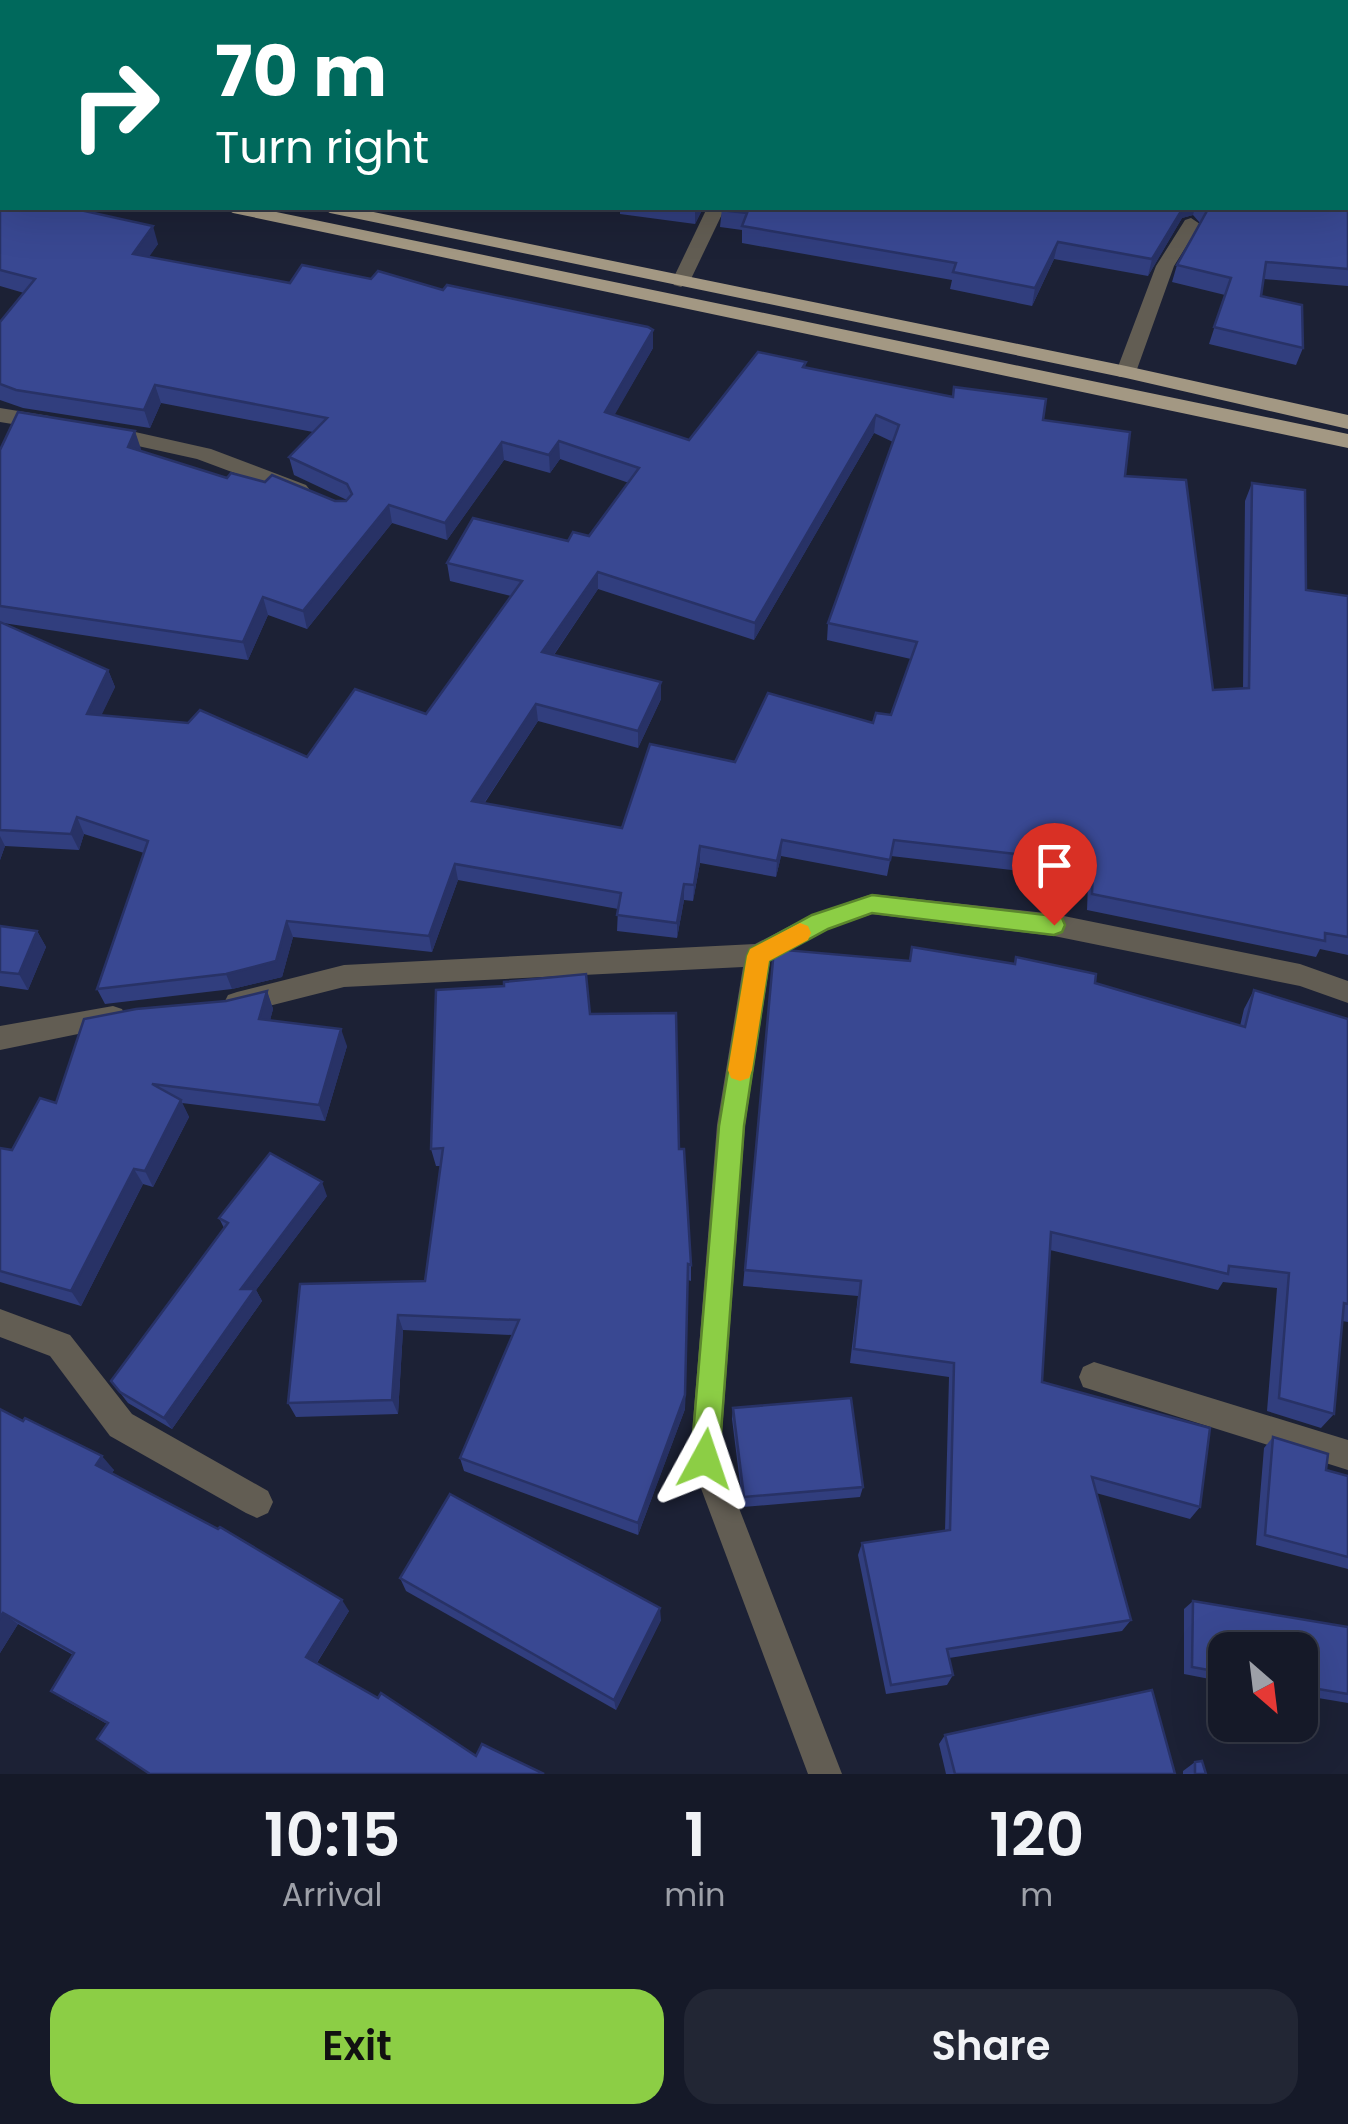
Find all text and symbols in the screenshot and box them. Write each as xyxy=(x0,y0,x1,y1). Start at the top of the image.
text: 70 m xyxy=(215,22,387,121)
icon: right xyxy=(50,40,180,170)
text: Turn right xyxy=(215,116,429,179)
pin xyxy=(1012,823,1097,926)
icon: arrive xyxy=(1027,838,1082,893)
position arrow xyxy=(653,1407,757,1511)
north arrow xyxy=(1208,1632,1318,1742)
map controls xyxy=(1208,1632,1318,1742)
text: 10:15 xyxy=(264,1793,400,1877)
text: 1 xyxy=(684,1793,706,1877)
text: 120 xyxy=(989,1793,1084,1877)
text: Arrival xyxy=(282,1872,382,1917)
text: min xyxy=(664,1872,726,1917)
text: m xyxy=(1020,1872,1053,1917)
button: Exit xyxy=(50,1989,664,2104)
button: Share xyxy=(684,1989,1298,2104)

